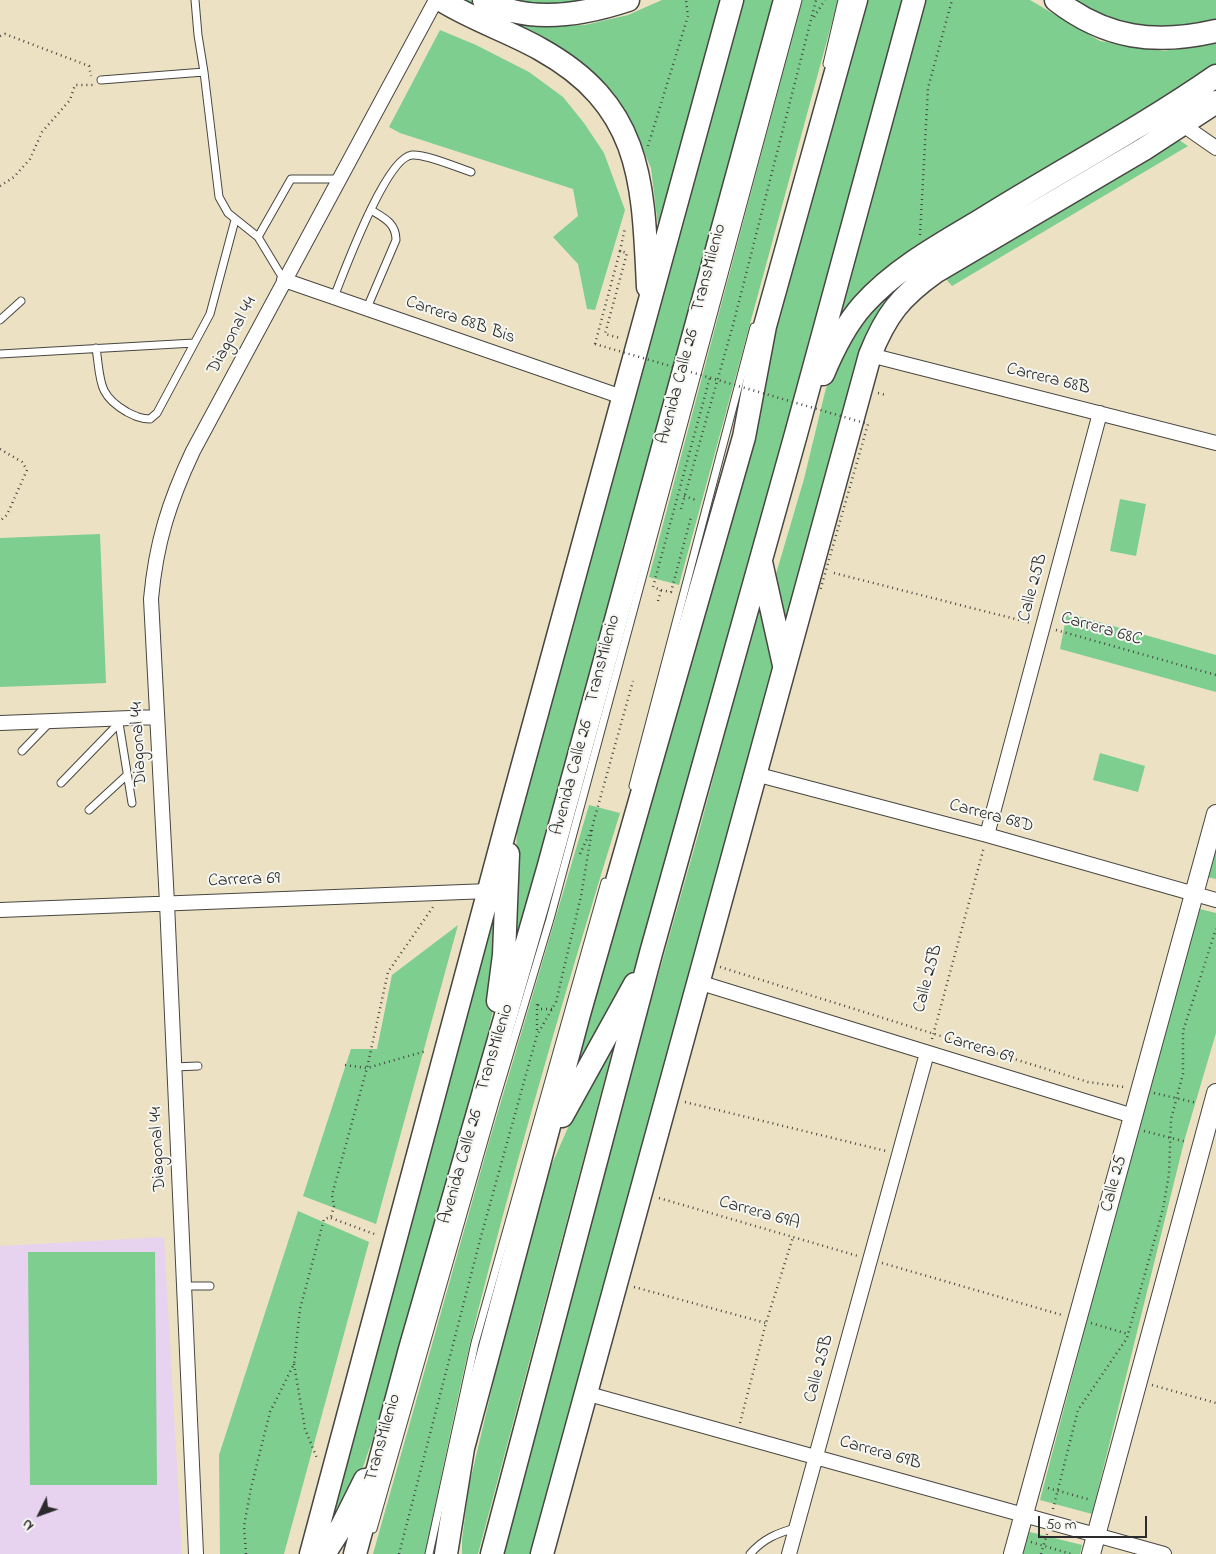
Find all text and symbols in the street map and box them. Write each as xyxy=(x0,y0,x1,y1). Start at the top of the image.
street label: TransMilenio xyxy=(688,222,732,314)
street label: Carrera 68B Bis xyxy=(402,292,518,350)
street label: Diagonal 44 xyxy=(204,294,262,378)
street label: Avenida Calle 26 xyxy=(653,327,705,447)
street label: Carrera 68B xyxy=(1004,359,1092,401)
street label: Calle 25B xyxy=(1015,552,1053,624)
street label: Carrera 68C xyxy=(1058,608,1144,652)
street label: TransMilenio xyxy=(582,613,626,705)
street label: Diagonal 44 xyxy=(127,701,153,787)
street label: Avenida Calle 26 xyxy=(547,718,599,838)
street label: Carrera 68D xyxy=(946,795,1036,839)
street label: Carrera 69 xyxy=(208,869,280,893)
street label: Calle 25B xyxy=(910,943,948,1015)
street label: TransMilenio xyxy=(472,1002,520,1094)
street label: Carrera 69 xyxy=(940,1028,1016,1070)
street label: Diagonal 44 xyxy=(146,1106,172,1192)
street label: Avenida Calle 26 xyxy=(435,1107,489,1227)
street label: Calle 25 xyxy=(1097,1153,1133,1215)
street label: Carrera 69A xyxy=(716,1192,802,1236)
street label: Calle 25B xyxy=(801,1333,839,1405)
street label: TransMilenio xyxy=(361,1392,407,1484)
street label: Carrera 69B xyxy=(837,1432,923,1476)
north arrow xyxy=(15,1489,65,1539)
scale bar xyxy=(1041,1506,1150,1538)
text: N xyxy=(18,1514,39,1535)
text: 50 m xyxy=(1046,1514,1076,1536)

